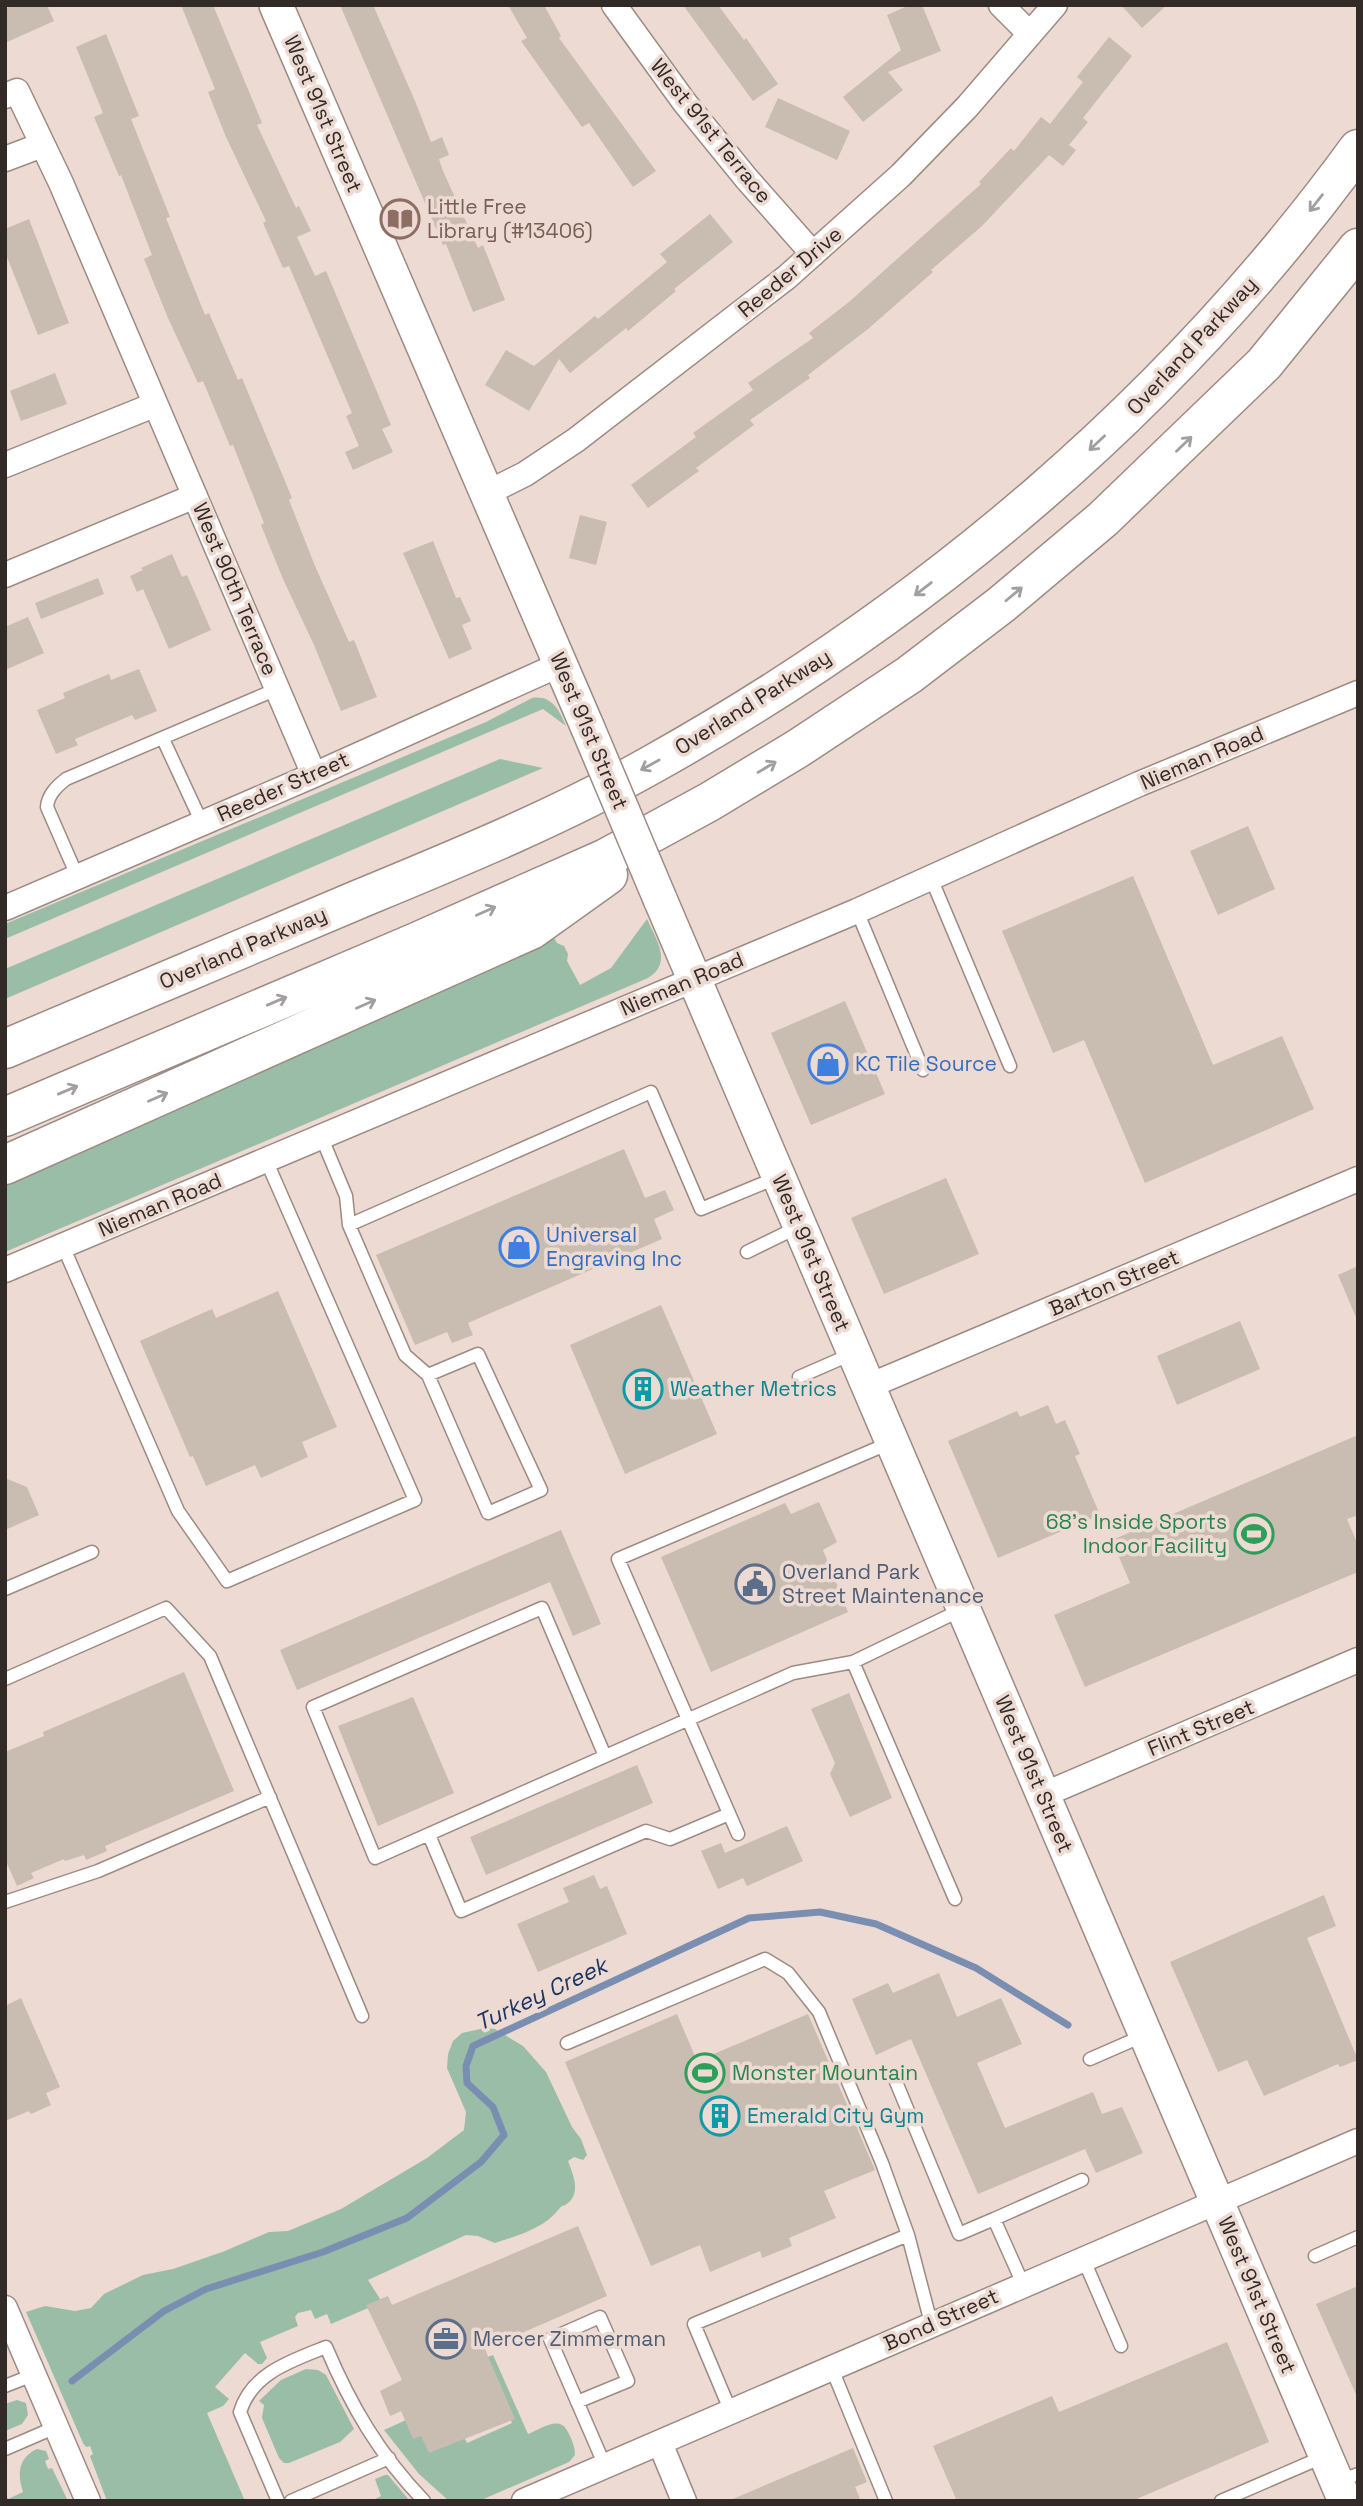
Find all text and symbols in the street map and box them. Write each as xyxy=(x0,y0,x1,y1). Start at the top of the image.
street label: West 91st Street xyxy=(278,31,369,196)
street label: West 91st Terrace xyxy=(645,53,778,208)
place label: Little Free Library (#13406) xyxy=(427,193,593,244)
one-way arrow xyxy=(1309,193,1324,211)
library icon: Little Free Library (#13406) xyxy=(379,198,421,240)
street label: Reeder Drive xyxy=(732,220,847,323)
street label: Overland Parkway xyxy=(1121,271,1263,420)
one-way arrow xyxy=(1089,434,1106,451)
one-way arrow xyxy=(1175,435,1192,452)
street label: West 90th Terrace xyxy=(187,498,284,679)
one-way arrow xyxy=(914,582,933,597)
one-way arrow xyxy=(1004,587,1022,602)
street label: Overland Parkway xyxy=(670,643,836,761)
street label: West 91st Street xyxy=(544,648,635,813)
street label: Nieman Road xyxy=(1136,719,1268,796)
street label: Reeder Street xyxy=(213,745,353,828)
one-way arrow xyxy=(640,758,660,772)
one-way arrow xyxy=(757,760,777,774)
street label: Overland Parkway xyxy=(155,900,331,995)
one-way arrow xyxy=(475,904,496,917)
street label: Nieman Road xyxy=(616,945,748,1022)
one-way arrow xyxy=(266,994,288,1007)
one-way arrow xyxy=(355,997,376,1010)
shop icon: KC Tile Source xyxy=(807,1043,849,1085)
place label: KC Tile Source xyxy=(855,1050,997,1077)
one-way arrow xyxy=(57,1083,78,1096)
one-way arrow xyxy=(147,1090,169,1103)
street label: Nieman Road xyxy=(94,1166,226,1243)
street label: West 91st Street xyxy=(766,1170,857,1335)
place label: Universal Engraving Inc xyxy=(546,1221,682,1272)
shop icon: Universal Engraving Inc xyxy=(498,1226,540,1268)
street label: Barton Street xyxy=(1045,1243,1183,1322)
building icon: Weather Metrics xyxy=(622,1368,664,1410)
place label: Weather Metrics xyxy=(670,1375,837,1402)
place label: 68's Inside Sports Indoor Facility xyxy=(1046,1508,1227,1559)
sports icon: 68's Inside Sports Indoor Facility xyxy=(1233,1513,1275,1555)
place label: Overland Park Street Maintenance xyxy=(782,1558,984,1609)
public building icon: Overland Park Street Maintenance xyxy=(734,1563,776,1605)
street label: West 91st Street xyxy=(989,1691,1080,1856)
street label: Flint Street xyxy=(1143,1693,1258,1762)
water label: Turkey Creek xyxy=(470,1949,614,2038)
sports icon: Monster Mountain xyxy=(684,2052,726,2094)
place label: Monster Mountain xyxy=(732,2059,918,2086)
building icon: Emerald City Gym xyxy=(699,2095,741,2137)
place label: Emerald City Gym xyxy=(747,2102,924,2129)
street label: West 91st Street xyxy=(1212,2212,1303,2377)
street label: Bond Street xyxy=(879,2282,1002,2357)
office icon: Mercer Zimmerman xyxy=(425,2318,467,2360)
place label: Mercer Zimmerman xyxy=(473,2325,666,2352)

